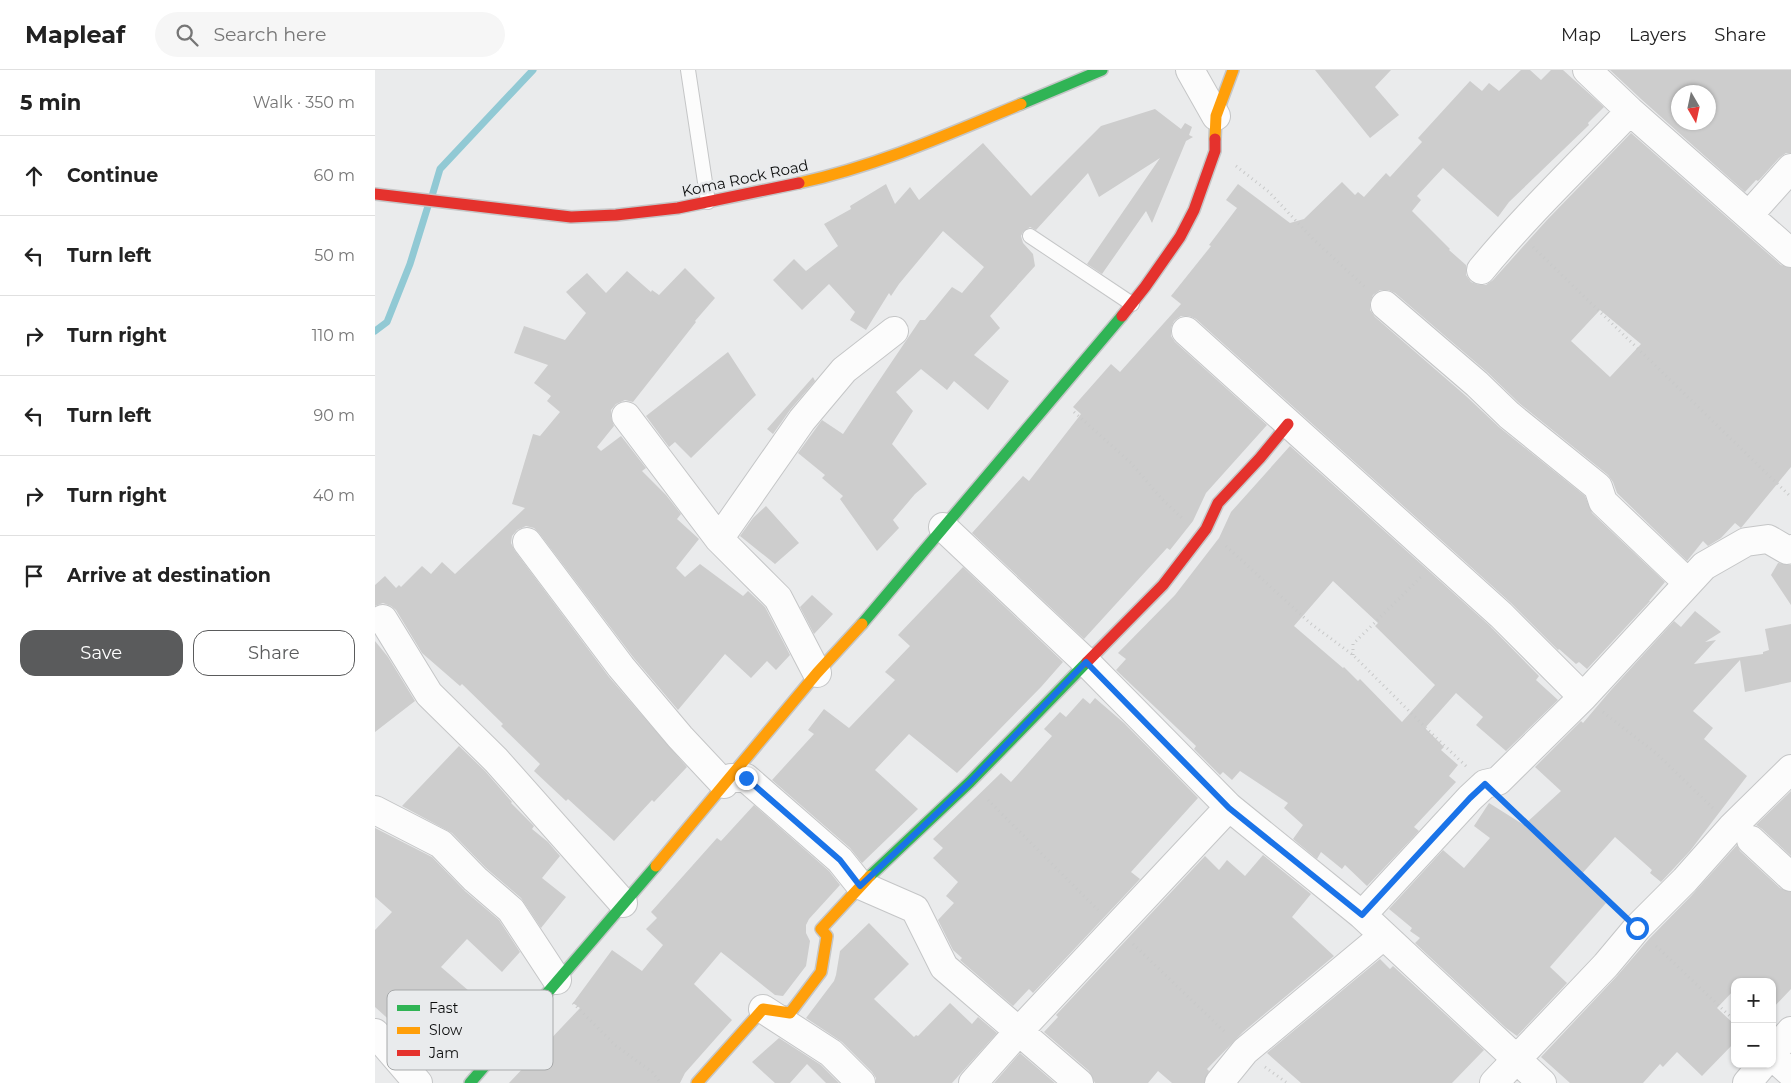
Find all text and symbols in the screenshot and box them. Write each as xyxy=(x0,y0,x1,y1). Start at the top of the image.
search box xyxy=(155,12,505,57)
text: Mapleaf xyxy=(25,20,125,49)
icon: search xyxy=(173,21,201,49)
text: Search here xyxy=(213,23,326,46)
text: Map xyxy=(1561,24,1601,46)
text: Layers xyxy=(1629,24,1686,46)
text: Share xyxy=(1714,24,1766,46)
north arrow xyxy=(1671,85,1716,130)
text: 5 min xyxy=(20,90,81,115)
text: Walk · 350 m xyxy=(253,93,355,112)
street label: Koma Rock Road xyxy=(680,155,810,201)
icon: ahead xyxy=(20,162,48,190)
text: Continue xyxy=(67,164,158,187)
text: 60 m xyxy=(313,166,355,185)
icon: left xyxy=(20,242,48,270)
text: Turn left xyxy=(67,244,152,267)
text: 50 m xyxy=(314,246,355,265)
icon: right xyxy=(20,322,48,350)
text: Turn right xyxy=(67,324,167,347)
text: 110 m xyxy=(312,326,355,345)
icon: left xyxy=(20,402,48,430)
text: Turn left xyxy=(67,404,152,427)
text: 90 m xyxy=(313,406,355,425)
icon: right xyxy=(20,482,48,510)
text: Turn right xyxy=(67,484,167,507)
text: 40 m xyxy=(313,486,355,505)
icon: arrive xyxy=(20,562,48,590)
text: Arrive at destination xyxy=(67,564,271,587)
button: Save xyxy=(20,630,183,676)
button: Share xyxy=(193,630,355,676)
route end xyxy=(735,767,758,790)
route start xyxy=(1626,917,1649,940)
map controls xyxy=(1731,978,1776,1068)
button: + xyxy=(1731,978,1776,1023)
legend xyxy=(387,990,553,1070)
text: Fast xyxy=(429,999,459,1017)
text: Slow xyxy=(429,1021,463,1039)
button: − xyxy=(1731,1023,1776,1068)
text: Jam xyxy=(428,1044,459,1062)

